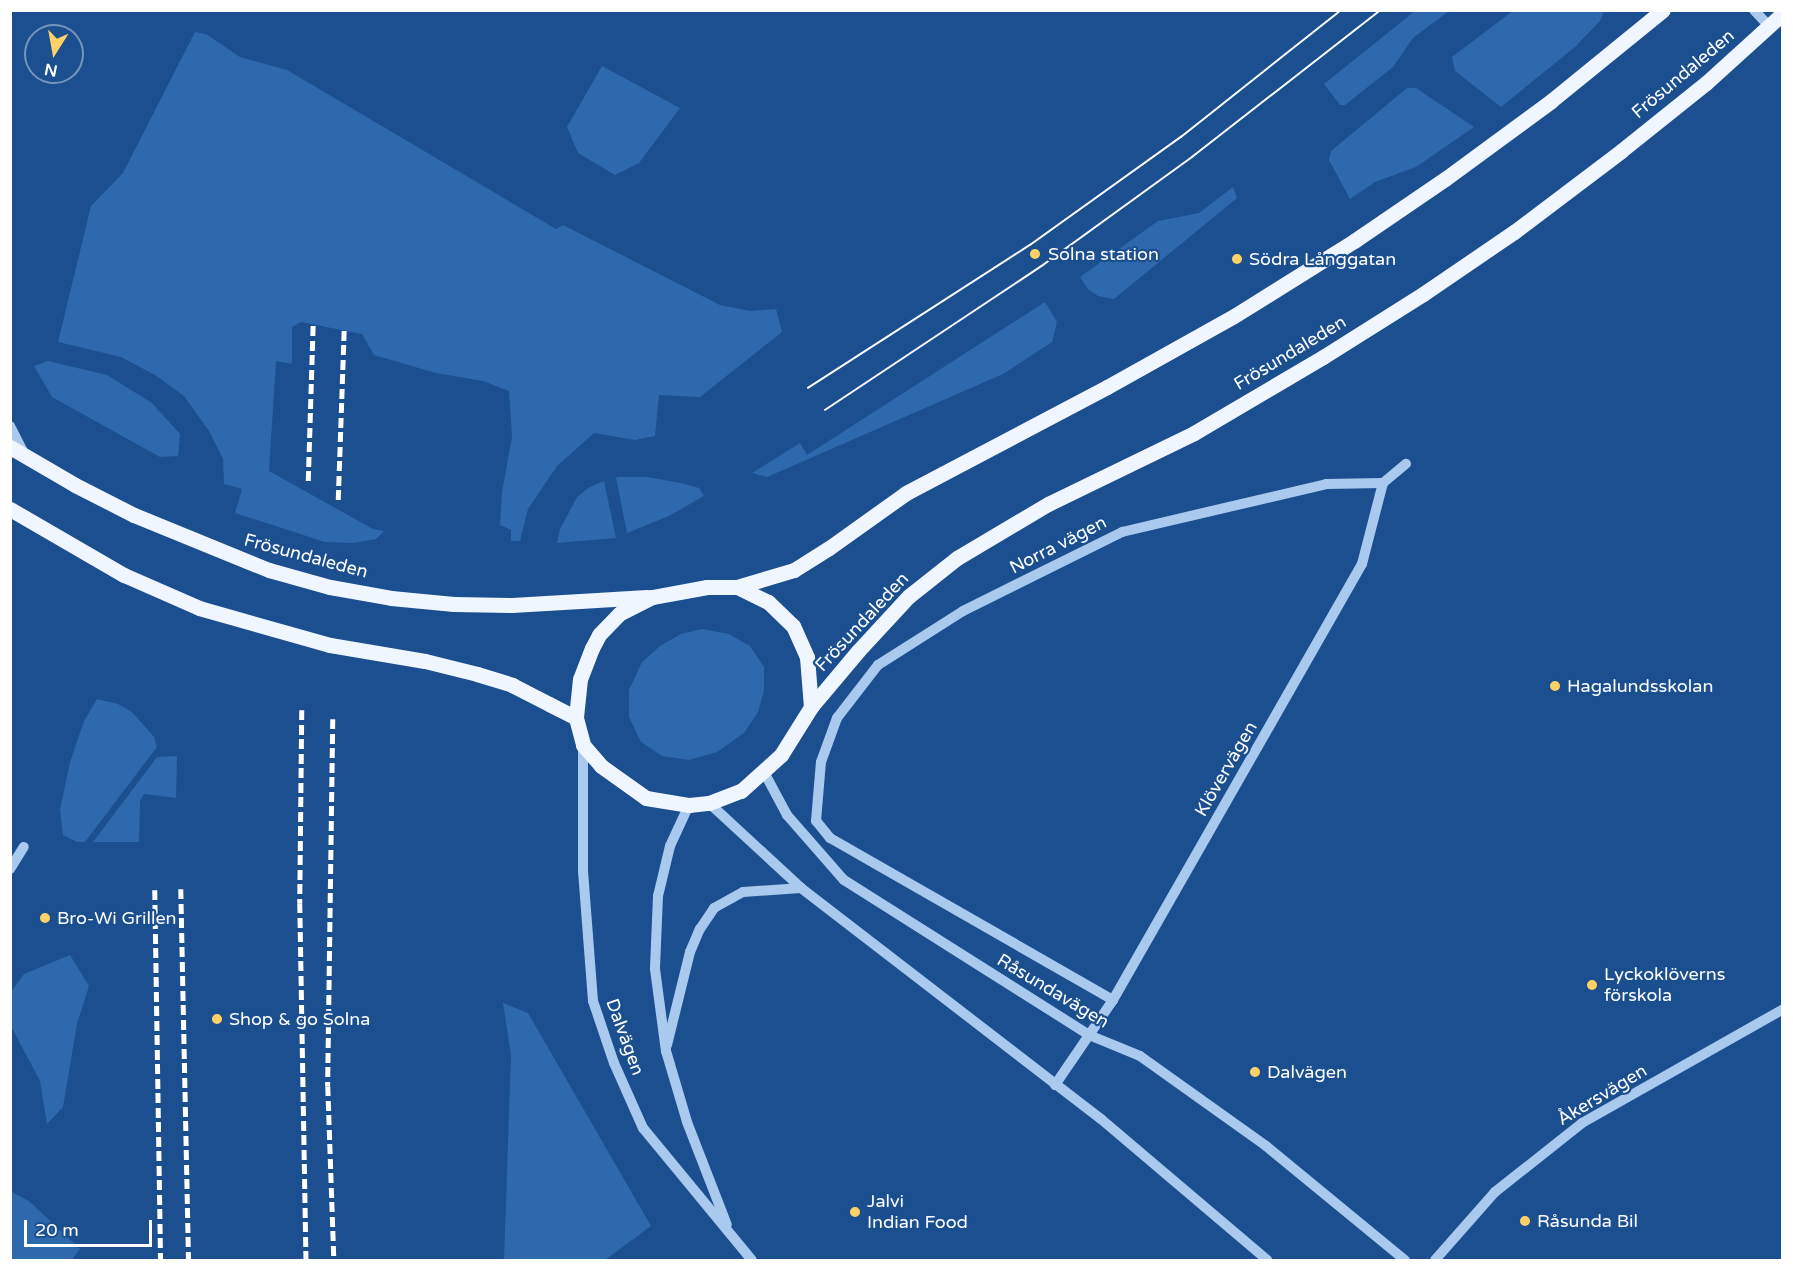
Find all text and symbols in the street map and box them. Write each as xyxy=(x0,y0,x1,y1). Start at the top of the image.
north arrow xyxy=(24,24,84,84)
street label: Frösundaleden xyxy=(1627,25,1739,123)
text: N xyxy=(43,59,59,81)
place label: Solna station xyxy=(1048,243,1159,265)
marker: Solna station xyxy=(1026,245,1044,263)
place label: Södra Långgatan xyxy=(1249,248,1396,270)
marker: Södra Långgatan xyxy=(1230,252,1244,266)
street label: Frösundaleden xyxy=(1230,311,1350,395)
street label: Norra vägen xyxy=(1006,511,1110,579)
street label: Frösundaleden xyxy=(242,529,370,583)
street label: Frösundaleden xyxy=(811,568,913,676)
place label: Hagalundsskolan xyxy=(1567,675,1713,697)
marker: Hagalundsskolan xyxy=(1548,679,1562,693)
street label: Klövervägen xyxy=(1190,718,1262,820)
place label: Bro-Wi Grillen xyxy=(57,907,177,929)
marker: Bro-Wi Grillen xyxy=(38,911,52,925)
street label: Råsundavägen xyxy=(993,949,1113,1033)
place label: Lyckoklöverns förskola xyxy=(1604,964,1725,1006)
marker: Lyckoklöverns förskola xyxy=(1585,978,1599,992)
street label: Dalvägen xyxy=(601,996,649,1078)
place label: Shop & go Solna xyxy=(229,1008,370,1030)
marker: Shop & go Solna xyxy=(210,1012,224,1026)
street label: Åkersvägen xyxy=(1553,1060,1651,1130)
place label: Dalvägen xyxy=(1267,1061,1347,1083)
marker: Dalvägen xyxy=(1248,1065,1262,1079)
place label: Jalvi Indian Food xyxy=(867,1191,968,1234)
marker: Jalvi Indian Food xyxy=(848,1205,862,1219)
scale bar xyxy=(27,1208,154,1246)
place label: Råsunda Bil xyxy=(1537,1210,1638,1232)
marker: Råsunda Bil xyxy=(1518,1214,1532,1228)
text: 20 m xyxy=(35,1219,79,1241)

